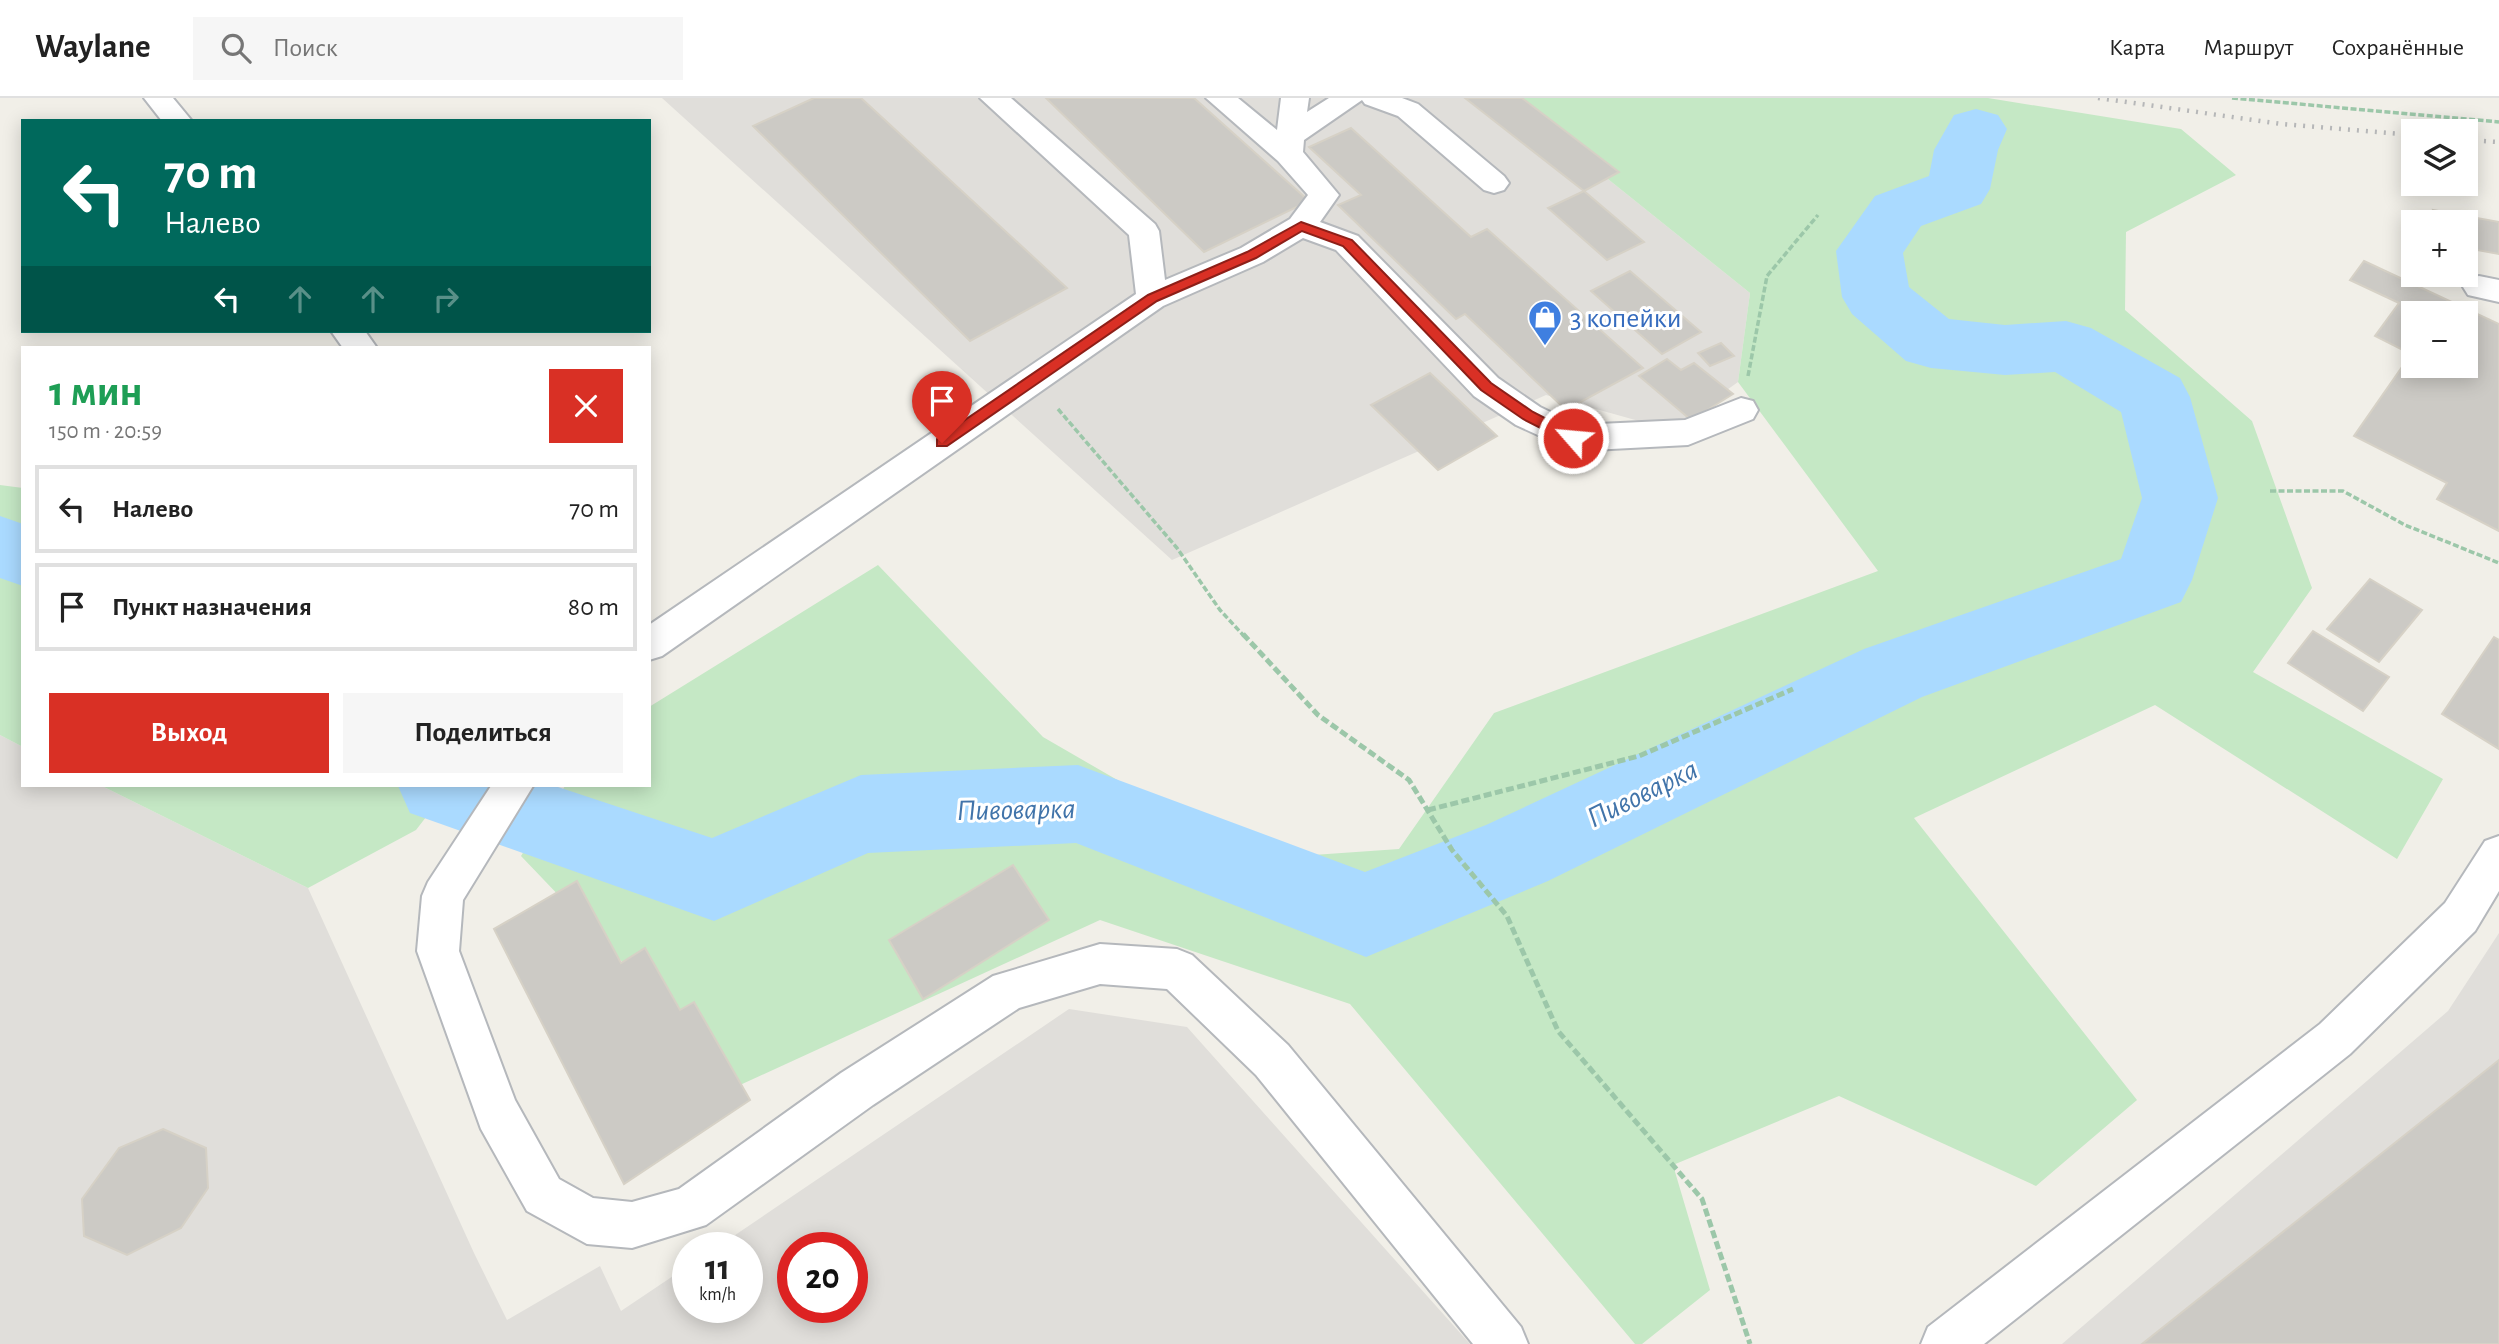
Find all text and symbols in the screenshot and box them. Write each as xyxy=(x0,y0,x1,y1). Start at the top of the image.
search box xyxy=(193,17,683,80)
icon: search xyxy=(217,29,255,67)
text: Waylane xyxy=(35,31,151,64)
text: Поиск xyxy=(273,35,338,61)
text: Карта xyxy=(2109,36,2165,60)
text: Маршрут xyxy=(2203,36,2293,60)
text: Сохранённые xyxy=(2331,36,2464,60)
map controls xyxy=(2401,119,2478,378)
button: layers xyxy=(2401,119,2478,196)
icon: left xyxy=(49,147,140,238)
text: 70 m xyxy=(164,149,258,198)
text: Налево xyxy=(164,207,261,239)
button: + xyxy=(2401,210,2478,287)
icon: left xyxy=(208,280,246,318)
icon: ahead xyxy=(281,280,319,318)
icon: ahead xyxy=(354,280,392,318)
icon: right xyxy=(427,280,465,318)
shop icon: 3 копейки xyxy=(1526,298,1564,347)
button: − xyxy=(2401,301,2478,378)
place label: 3 копейки xyxy=(1570,305,1682,333)
button: close xyxy=(549,369,623,443)
text: 1 мин xyxy=(49,371,143,413)
pin xyxy=(912,371,972,443)
icon: arrive xyxy=(923,382,961,420)
position arrow xyxy=(1536,401,1610,475)
text: 150 m · 20:59 xyxy=(49,420,162,443)
icon: left xyxy=(53,490,91,528)
text: Налево xyxy=(112,496,193,522)
text: 70 m xyxy=(569,496,619,522)
icon: arrive xyxy=(53,588,91,626)
text: Пункт назначения xyxy=(112,594,312,620)
text: 80 m xyxy=(568,594,619,620)
button: Выход xyxy=(49,693,329,773)
button: Поделиться xyxy=(343,693,623,773)
water label: Пивоварка xyxy=(1582,754,1702,833)
water label: Пивоварка xyxy=(956,794,1076,826)
speed limit sign: 20 xyxy=(777,1232,868,1323)
text: 11 xyxy=(705,1251,730,1286)
text: km/h xyxy=(699,1286,736,1304)

